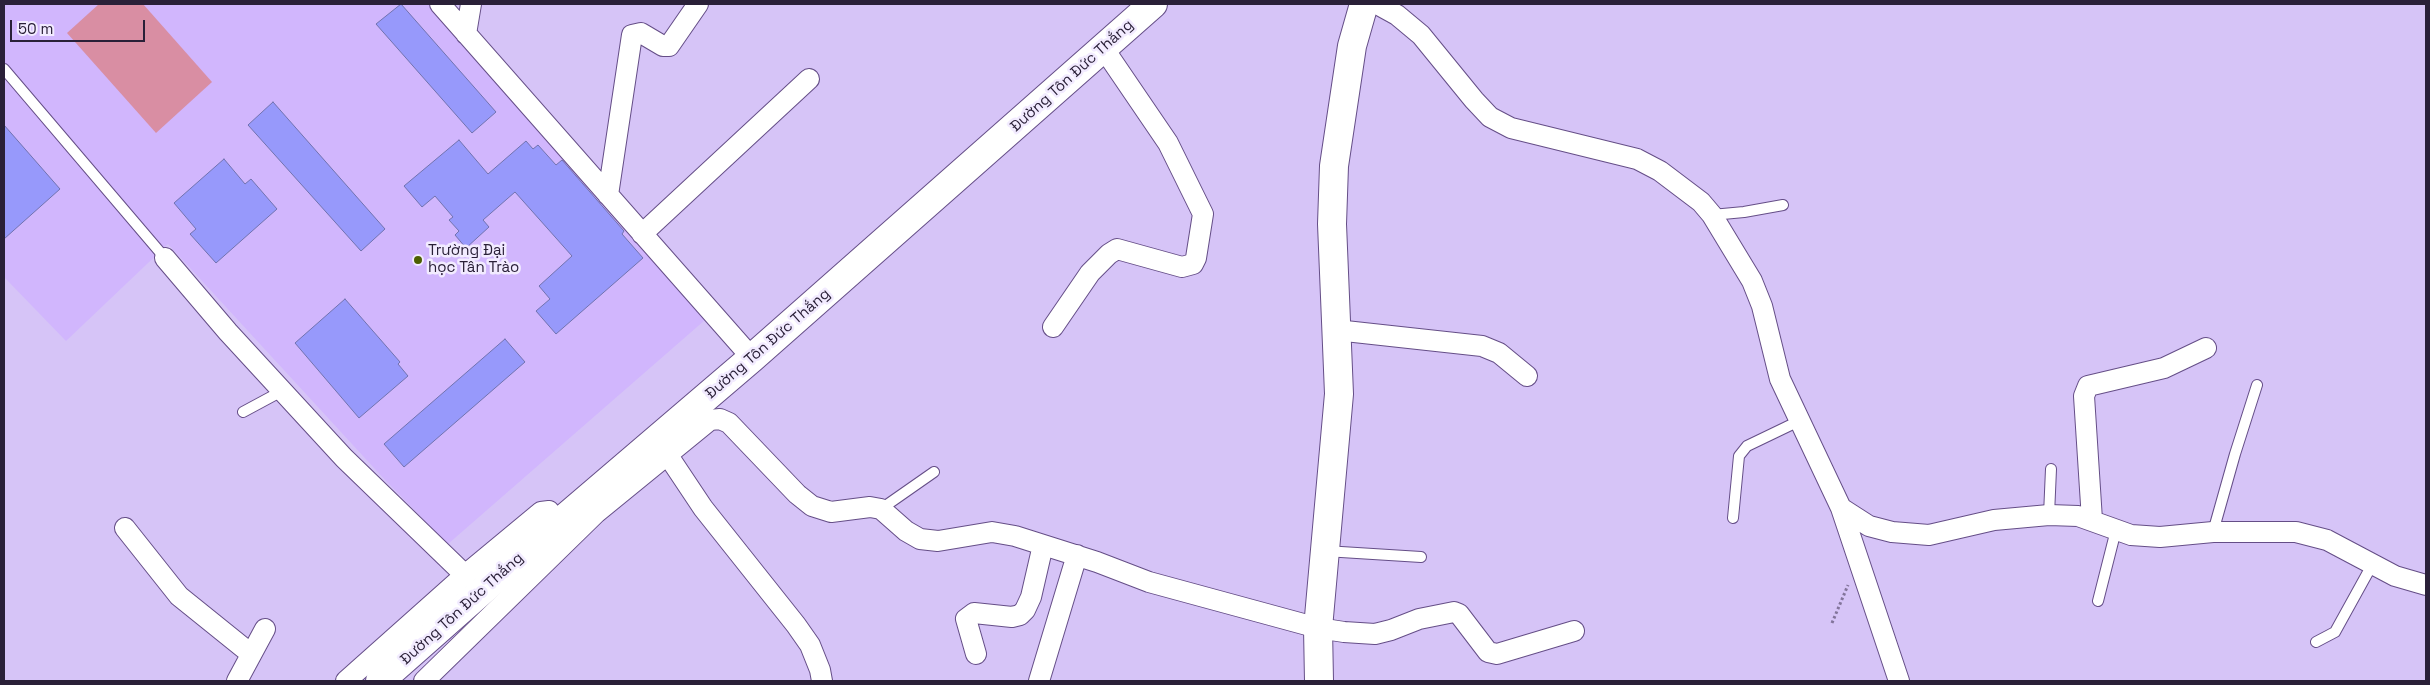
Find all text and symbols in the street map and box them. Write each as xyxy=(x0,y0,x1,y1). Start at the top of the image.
scale bar xyxy=(12,10,148,42)
street label: Đường Tôn Đức Thắng xyxy=(1007,16,1137,136)
text: 50 m xyxy=(18,19,53,38)
place label: Trường Đại học Tân Trào xyxy=(428,242,519,277)
marker: Trường Đại học Tân Trào xyxy=(412,254,424,266)
street label: Đường Tôn Đức Thắng xyxy=(702,285,834,403)
street label: Đường Tôn Đức Thắng xyxy=(397,549,527,669)

